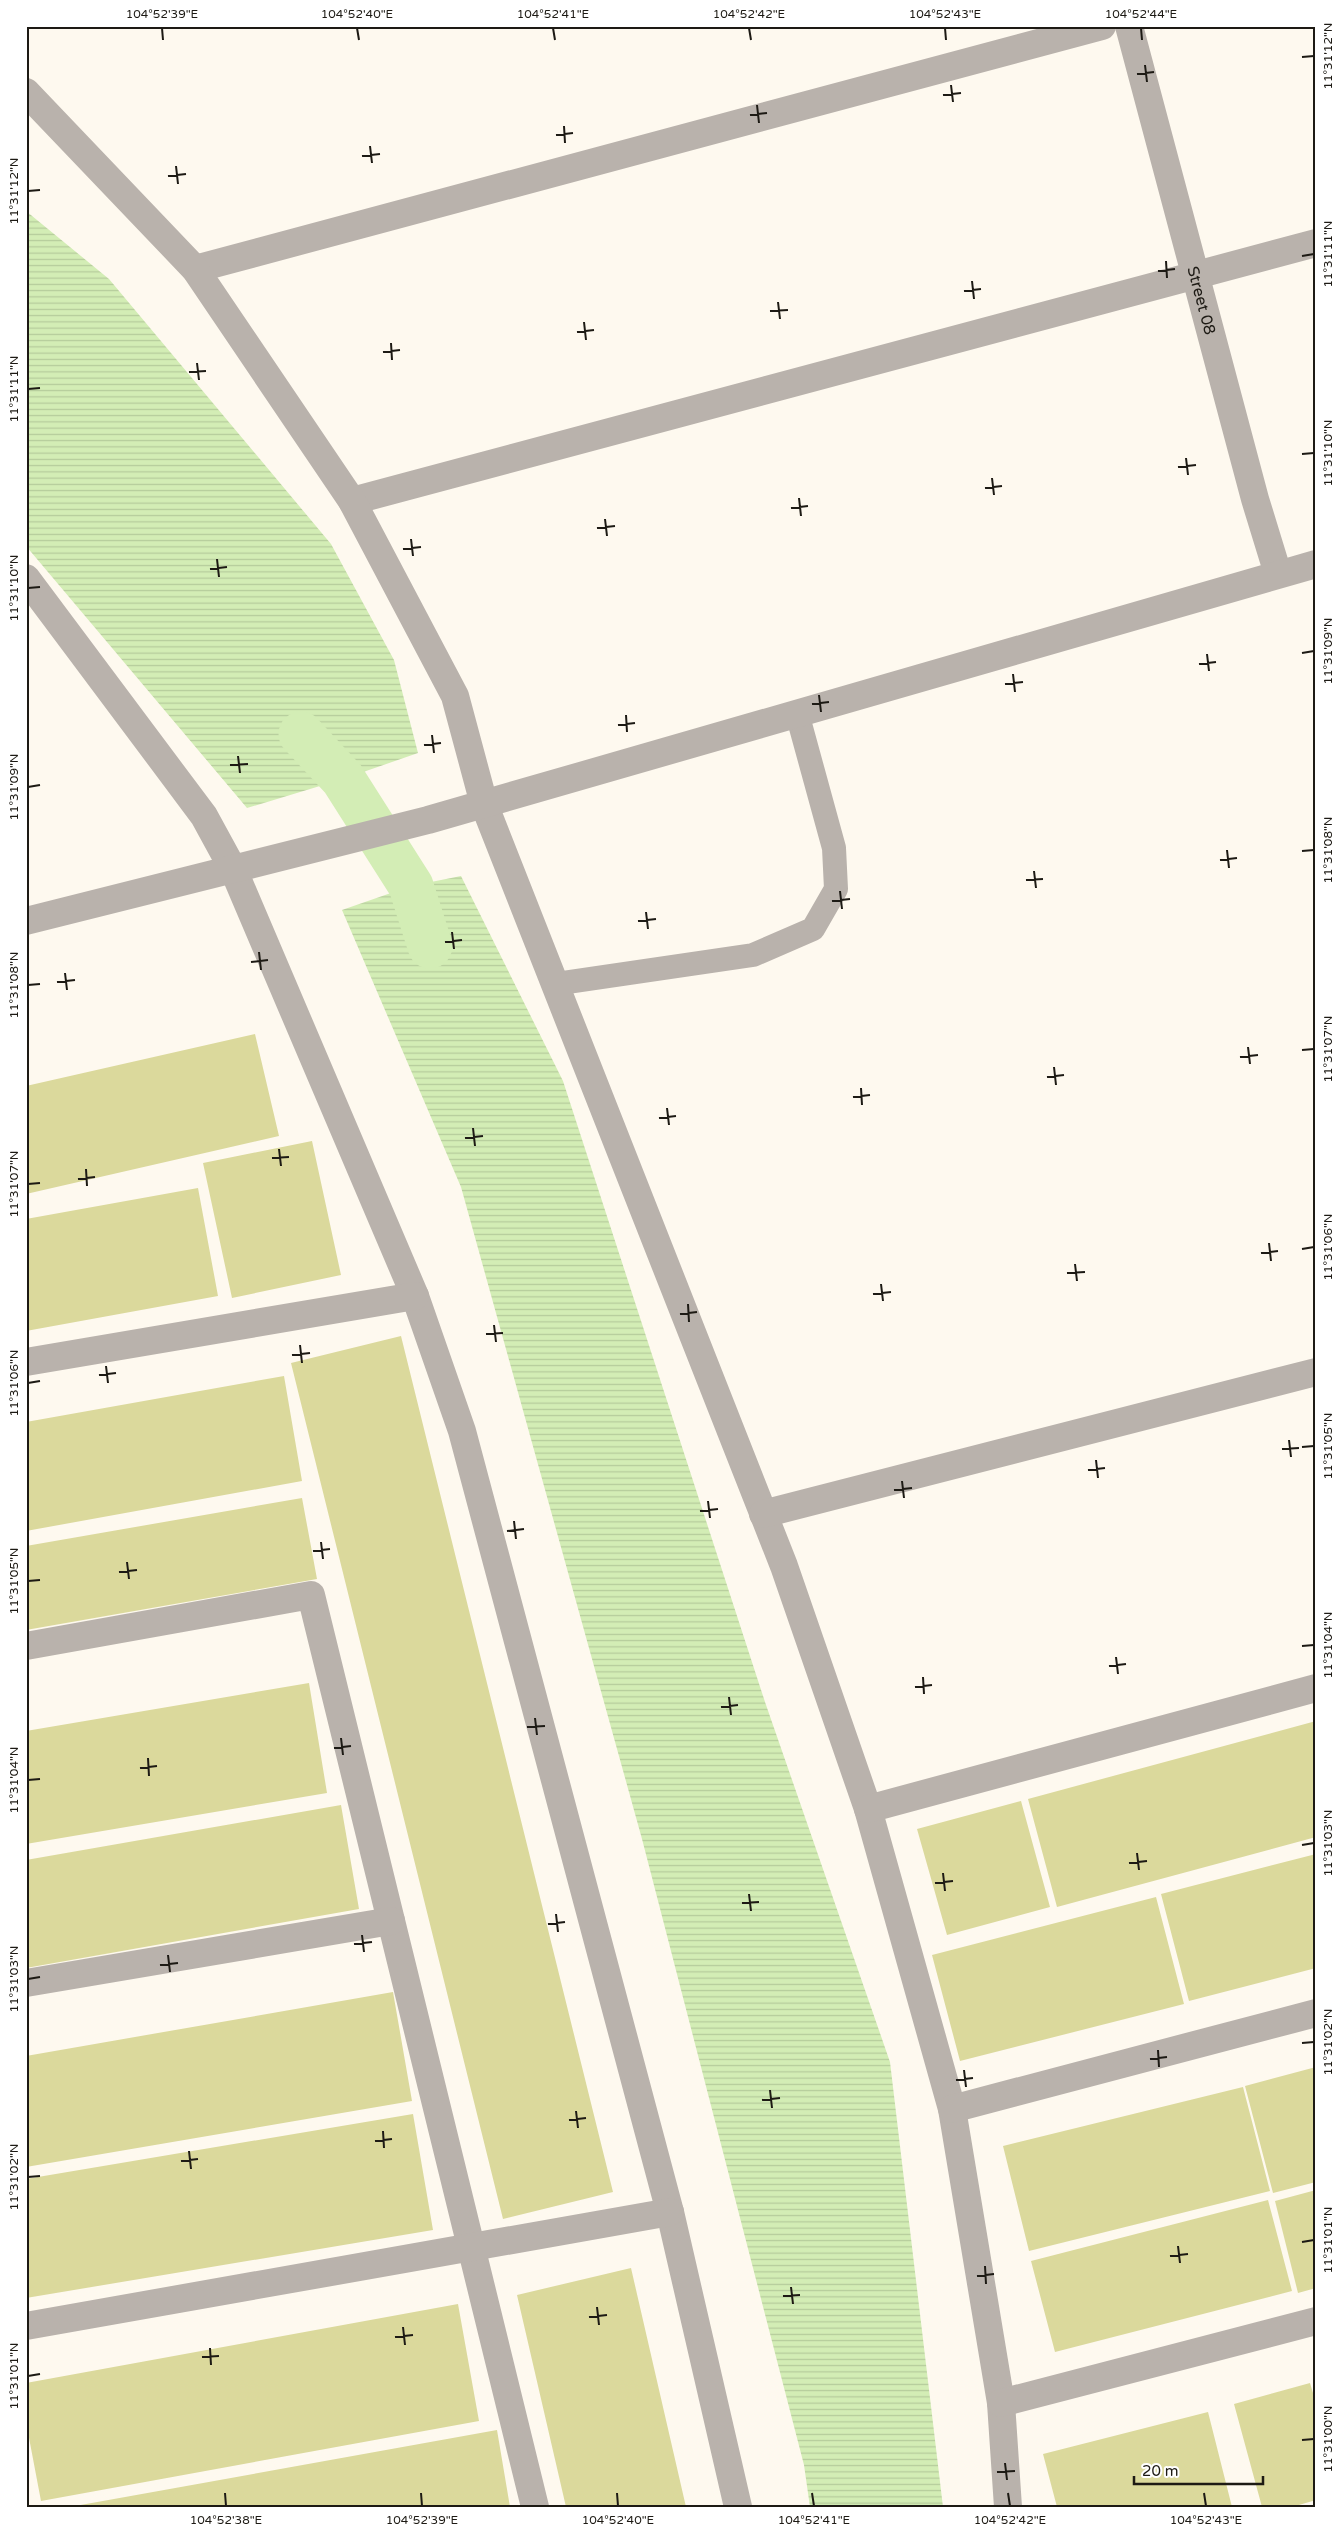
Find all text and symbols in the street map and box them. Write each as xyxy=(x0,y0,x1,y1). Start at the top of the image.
text: 104°52'39"E xyxy=(126,7,199,21)
text: 104°52'40"E xyxy=(321,7,394,21)
text: 104°52'41"E xyxy=(517,7,590,21)
text: 104°52'42"E xyxy=(713,7,786,21)
text: 104°52'43"E xyxy=(909,7,982,21)
text: 104°52'44"E xyxy=(1105,7,1178,21)
text: 11°31'12"N xyxy=(1321,23,1335,90)
text: 11°31'12"N xyxy=(7,158,21,225)
text: 11°31'11"N xyxy=(1321,221,1335,288)
street label: Street 08 xyxy=(1182,264,1220,337)
text: 11°31'11"N xyxy=(7,356,21,423)
text: 11°31'10"N xyxy=(1321,420,1335,487)
text: 11°31'10"N xyxy=(7,555,21,622)
text: 11°31'09"N xyxy=(1321,618,1335,685)
text: 11°31'09"N xyxy=(7,754,21,821)
text: 11°31'08"N xyxy=(1321,817,1335,884)
text: 11°31'08"N xyxy=(7,952,21,1019)
text: 11°31'07"N xyxy=(1321,1016,1335,1083)
text: 11°31'07"N xyxy=(7,1151,21,1218)
text: 11°31'06"N xyxy=(1321,1214,1335,1281)
text: 11°31'06"N xyxy=(7,1350,21,1417)
text: 11°31'05"N xyxy=(1321,1413,1335,1480)
text: 11°31'05"N xyxy=(7,1548,21,1615)
text: 11°31'04"N xyxy=(1321,1612,1335,1679)
text: 11°31'04"N xyxy=(7,1747,21,1814)
text: 11°31'03"N xyxy=(1321,1810,1335,1877)
text: 11°31'03"N xyxy=(7,1946,21,2013)
text: 11°31'02"N xyxy=(1321,2009,1335,2076)
text: 11°31'02"N xyxy=(7,2144,21,2211)
text: 11°31'01"N xyxy=(1321,2207,1335,2274)
text: 11°31'01"N xyxy=(7,2343,21,2410)
text: 11°31'00"N xyxy=(1321,2406,1335,2473)
scale bar xyxy=(1134,2453,1263,2485)
text: 20 m xyxy=(1142,2462,1179,2480)
text: 104°52'38"E xyxy=(190,2513,263,2527)
text: 104°52'39"E xyxy=(386,2513,459,2527)
text: 104°52'40"E xyxy=(582,2513,655,2527)
text: 104°52'41"E xyxy=(778,2513,851,2527)
text: 104°52'42"E xyxy=(974,2513,1047,2527)
text: 104°52'43"E xyxy=(1170,2513,1243,2527)

